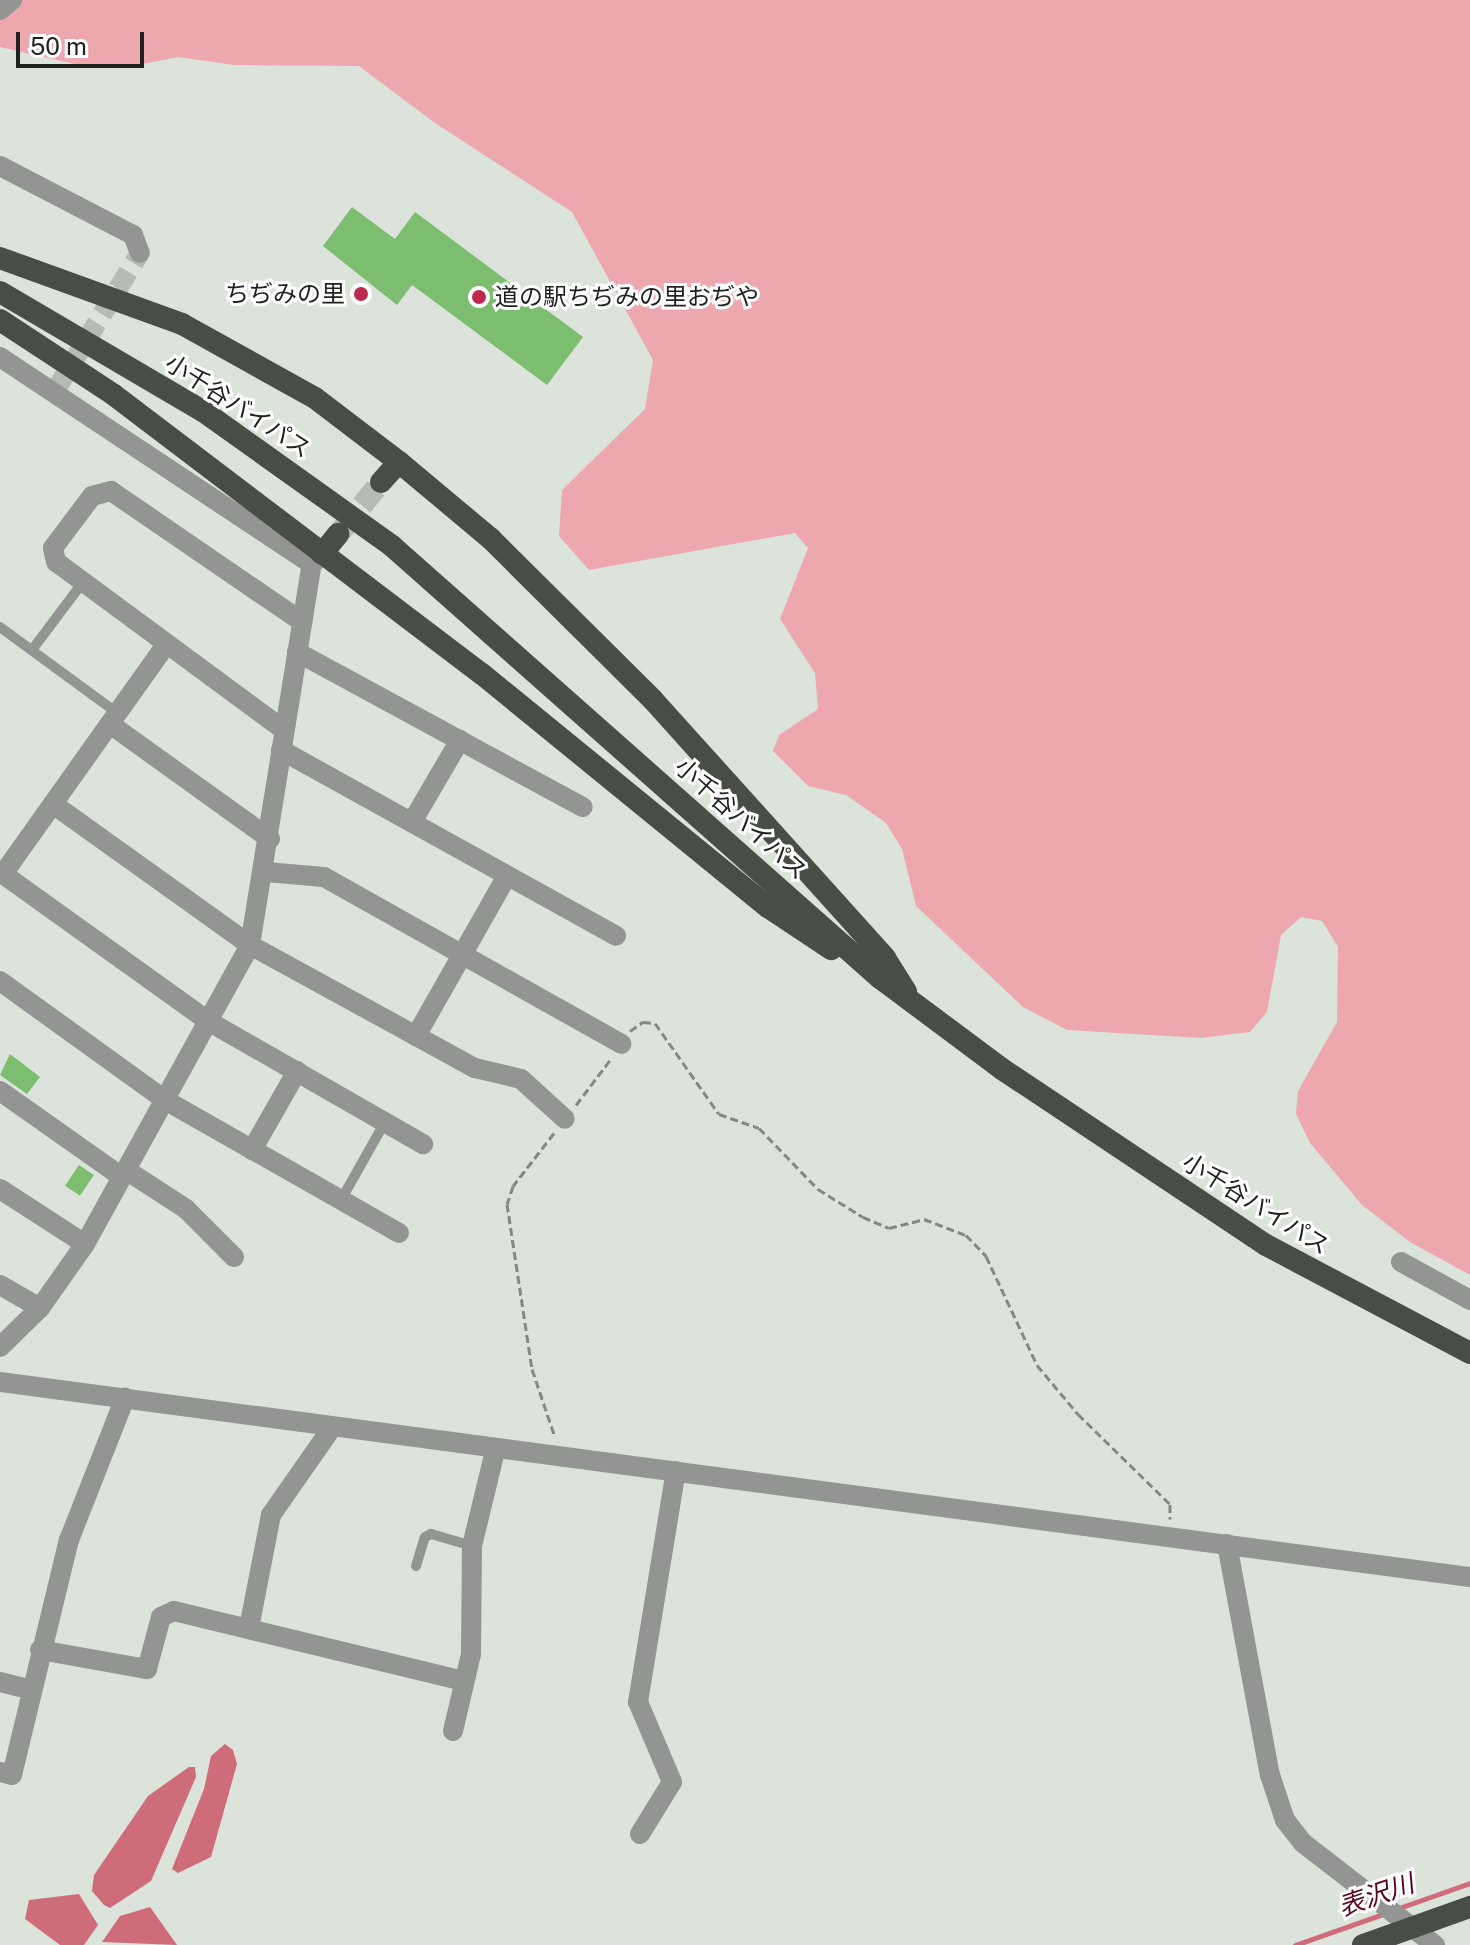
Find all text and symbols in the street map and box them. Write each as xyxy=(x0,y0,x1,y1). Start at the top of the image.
scale bar xyxy=(20,16,148,66)
text: 50 m xyxy=(30,32,87,60)
place label: ちぢみの里 xyxy=(225,280,345,308)
place label: 道の駅ちぢみの里おぢや xyxy=(495,283,759,311)
marker: ちぢみの里 xyxy=(352,285,370,303)
marker: 道の駅ちぢみの里おぢや xyxy=(470,288,488,306)
street label: 小千谷バイパス xyxy=(160,348,316,464)
street label: 小千谷バイパス xyxy=(669,752,813,886)
street label: 小千谷バイパス xyxy=(1177,1147,1335,1261)
water label: 表沢川 xyxy=(1334,1868,1418,1922)

